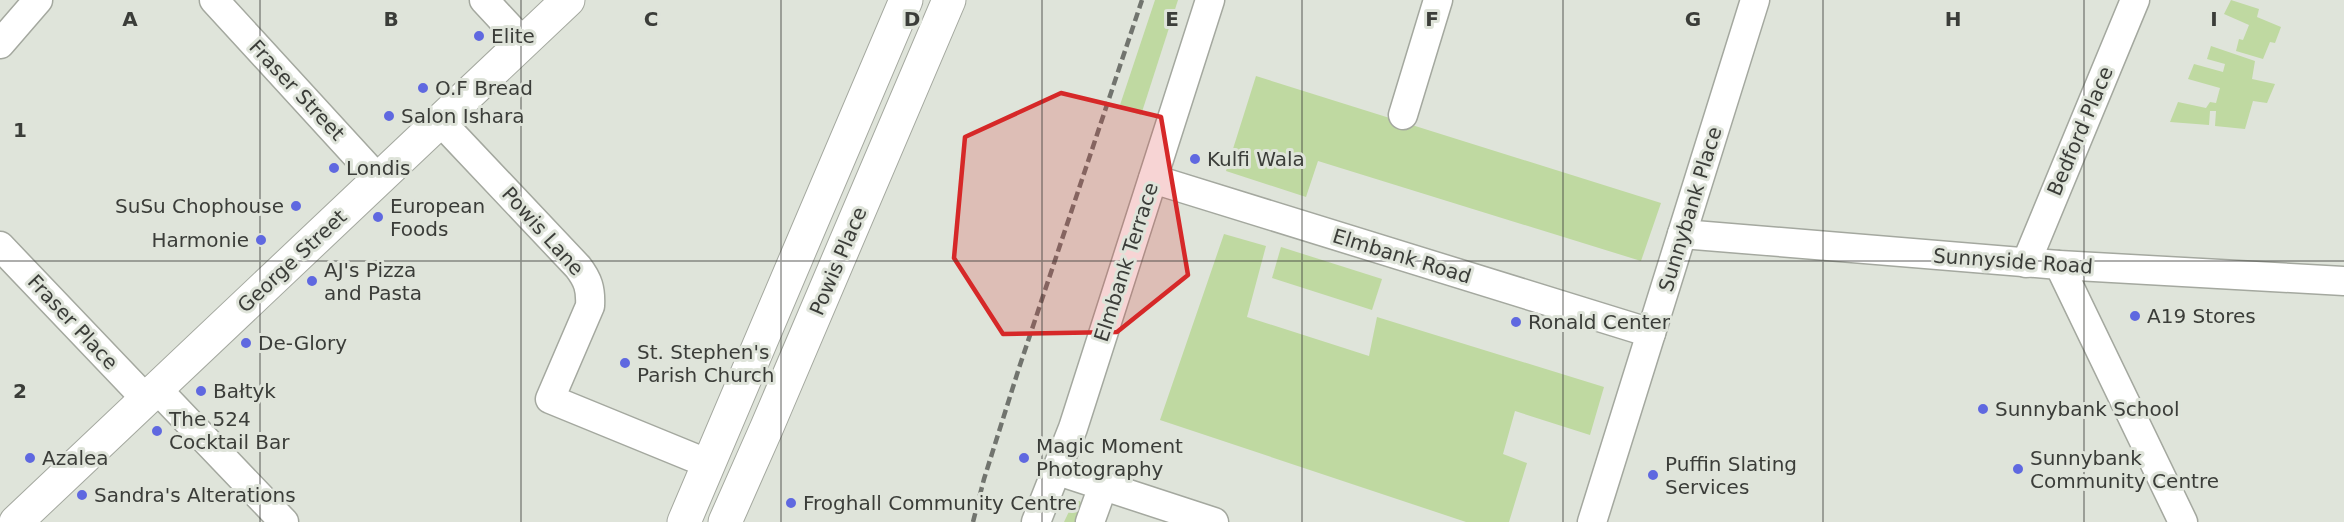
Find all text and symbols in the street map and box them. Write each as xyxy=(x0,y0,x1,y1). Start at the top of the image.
text: A xyxy=(122,7,138,31)
text: B xyxy=(383,7,399,31)
text: C xyxy=(644,7,658,31)
text: D xyxy=(904,7,920,31)
text: E xyxy=(1165,7,1179,31)
text: F xyxy=(1425,7,1439,31)
text: G xyxy=(1685,7,1701,31)
text: H xyxy=(1945,7,1961,31)
text: I xyxy=(2210,7,2218,31)
place label: Elite xyxy=(491,24,535,48)
marker: Elite xyxy=(472,29,486,43)
street label: Fraser Street xyxy=(244,35,350,145)
street label: Bedford Place xyxy=(2042,63,2118,199)
place label: O.F Bread xyxy=(435,76,533,100)
marker: O.F Bread xyxy=(416,81,430,95)
place label: Salon Ishara xyxy=(401,104,525,128)
marker: Salon Ishara xyxy=(382,109,396,123)
text: 1 xyxy=(13,118,27,142)
street label: Sunnybank Place xyxy=(1653,124,1727,294)
place label: Kulfi Wala xyxy=(1207,147,1305,171)
marker: Kulfi Wala xyxy=(1188,152,1202,166)
place label: Londis xyxy=(346,156,410,180)
marker: Londis xyxy=(327,161,341,175)
street label: Elmbank Terrace xyxy=(1089,179,1163,345)
street label: Powis Lane xyxy=(497,182,589,280)
place label: SuSu Chophouse xyxy=(115,194,284,218)
place label: European Foods xyxy=(390,194,485,241)
marker: SuSu Chophouse xyxy=(289,199,303,213)
street label: Powis Place xyxy=(804,203,872,319)
street label: George Street xyxy=(233,204,352,318)
marker: European Foods xyxy=(371,210,385,224)
street label: Elmbank Road xyxy=(1330,224,1474,288)
place label: Harmonie xyxy=(152,228,249,252)
marker: Harmonie xyxy=(254,233,268,247)
street label: Sunnyside Road xyxy=(1932,243,2094,279)
place label: AJ's Pizza and Pasta xyxy=(324,258,422,305)
street label: Fraser Place xyxy=(23,270,123,374)
marker: AJ's Pizza and Pasta xyxy=(305,274,319,288)
place label: A19 Stores xyxy=(2147,304,2256,328)
marker: A19 Stores xyxy=(2128,309,2142,323)
place label: Ronald Center xyxy=(1528,310,1671,334)
marker: Ronald Center xyxy=(1509,315,1523,329)
place label: De-Glory xyxy=(258,331,347,355)
marker: De-Glory xyxy=(239,336,253,350)
place label: St. Stephen's Parish Church xyxy=(637,340,774,387)
marker: St. Stephen's Parish Church xyxy=(618,356,632,370)
text: 2 xyxy=(13,379,27,403)
place label: Bałtyk xyxy=(213,379,276,403)
marker: Bałtyk xyxy=(194,384,208,398)
place label: Sunnybank School xyxy=(1995,397,2180,421)
marker: Sunnybank School xyxy=(1976,402,1990,416)
place label: The 524 Cocktail Bar xyxy=(168,407,290,454)
marker: The 524 Cocktail Bar xyxy=(150,424,164,438)
place label: Magic Moment Photography xyxy=(1036,434,1183,481)
place label: Azalea xyxy=(42,446,109,470)
place label: Sunnybank Community Centre xyxy=(2030,446,2219,493)
marker: Azalea xyxy=(23,451,37,465)
marker: Magic Moment Photography xyxy=(1017,451,1031,465)
place label: Puffin Slating Services xyxy=(1665,452,1797,499)
marker: Sunnybank Community Centre xyxy=(2011,462,2025,476)
marker: Puffin Slating Services xyxy=(1646,468,1660,482)
place label: Sandra's Alterations xyxy=(94,483,296,507)
marker: Sandra's Alterations xyxy=(75,488,89,502)
place label: Froghall Community Centre xyxy=(803,491,1077,515)
marker: Froghall Community Centre xyxy=(784,496,798,510)

